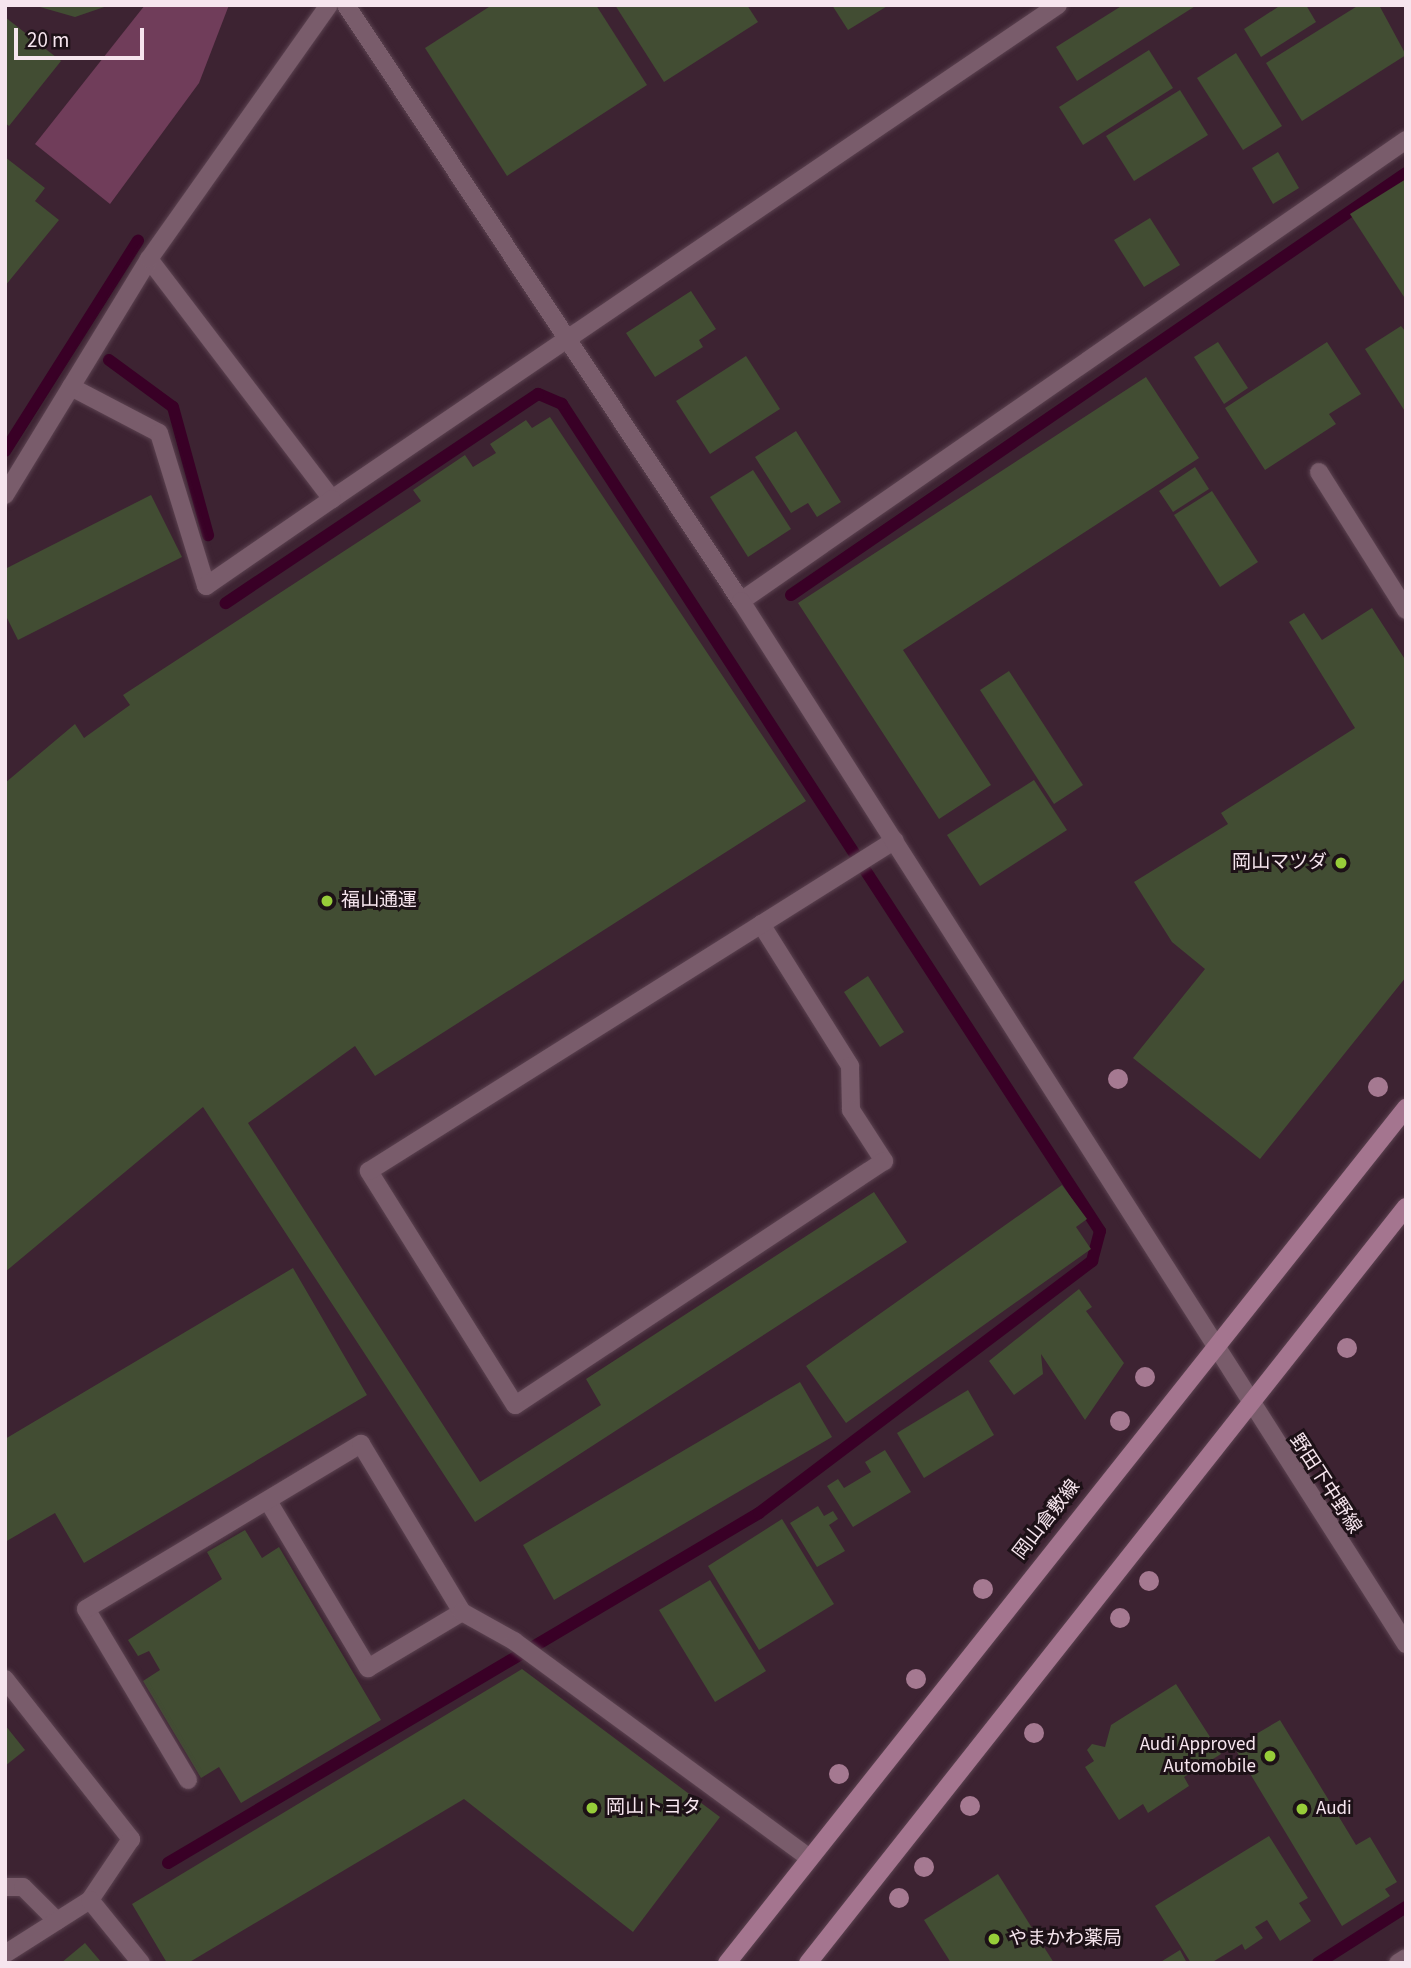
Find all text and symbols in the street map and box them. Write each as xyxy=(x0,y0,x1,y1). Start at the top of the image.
scale bar xyxy=(18,14,147,58)
text: 20 m xyxy=(27,25,69,55)
place label: 岡山マツダ xyxy=(1232,852,1327,874)
marker: 岡山マツダ xyxy=(1333,855,1349,871)
place label: 福山通運 xyxy=(341,890,417,912)
marker: 福山通運 xyxy=(319,893,335,909)
street label: 野田下中野線 xyxy=(1284,1430,1366,1538)
street label: 岡山倉敷線 xyxy=(1009,1476,1085,1564)
place label: Audi Approved Automobile xyxy=(1140,1734,1256,1778)
marker: Audi Approved Automobile xyxy=(1262,1748,1278,1764)
place label: 岡山トヨタ xyxy=(606,1797,701,1819)
place label: Audi xyxy=(1316,1798,1352,1820)
marker: 岡山トヨタ xyxy=(584,1800,600,1816)
marker: Audi xyxy=(1294,1801,1310,1817)
place label: やまかわ薬局 xyxy=(1008,1928,1122,1950)
marker: やまかわ薬局 xyxy=(986,1931,1002,1947)

